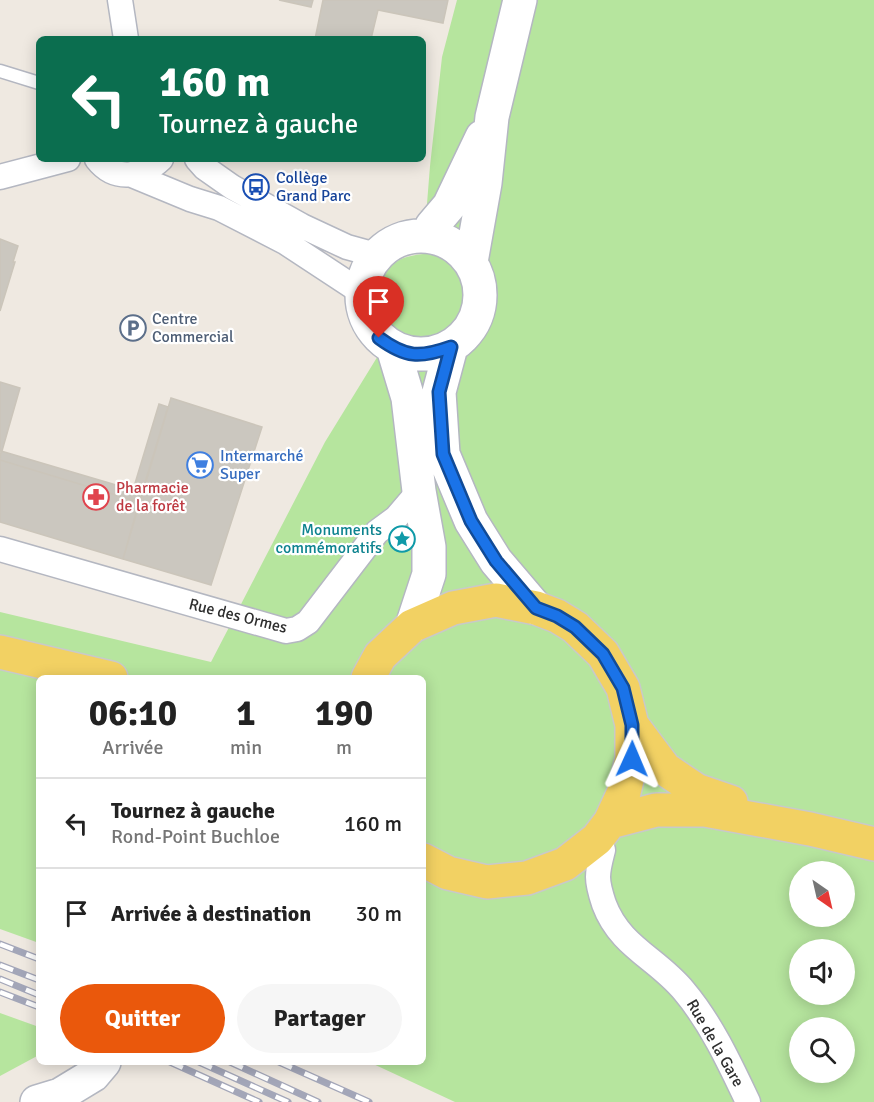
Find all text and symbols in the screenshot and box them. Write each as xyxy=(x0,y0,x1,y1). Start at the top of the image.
text: 160 m xyxy=(159,57,270,108)
icon: left xyxy=(60,60,138,138)
text: Tournez à gauche xyxy=(159,108,358,141)
place label: Collège Grand Parc xyxy=(276,168,351,206)
bus stop icon: Collège Grand Parc xyxy=(241,172,271,202)
pin xyxy=(353,276,404,338)
icon: arrive xyxy=(362,285,395,318)
place label: Centre Commercial xyxy=(152,309,234,347)
parking icon: Centre Commercial xyxy=(118,313,148,343)
place label: Intermarché Super xyxy=(220,446,304,484)
supermarket icon: Intermarché Super xyxy=(185,450,215,480)
place label: Pharmacie de la forêt xyxy=(116,478,189,516)
pharmacy icon: Pharmacie de la forêt xyxy=(81,482,111,512)
place label: Monuments commémoratifs xyxy=(276,520,382,558)
place icon: Monuments commémoratifs xyxy=(387,524,417,554)
street label: Rue des Ormes xyxy=(187,594,289,638)
text: 06:10 xyxy=(89,691,177,736)
text: 1 xyxy=(236,691,256,736)
text: 190 xyxy=(315,691,373,736)
position arrow xyxy=(600,727,664,791)
text: Arrivée xyxy=(102,735,164,760)
text: min xyxy=(230,735,262,760)
text: m xyxy=(336,735,352,760)
text: Tournez à gauche xyxy=(111,797,275,824)
icon: left xyxy=(60,807,93,840)
text: 160 m xyxy=(344,810,402,837)
text: Rond-Point Buchloe xyxy=(111,824,280,849)
north arrow xyxy=(789,861,855,927)
map controls xyxy=(789,861,855,1083)
icon: arrive xyxy=(60,897,93,930)
text: Arrivée à destination xyxy=(111,900,311,927)
text: 30 m xyxy=(356,900,402,927)
button: sound xyxy=(789,939,855,1005)
button: Quitter xyxy=(60,984,225,1053)
button: Partager xyxy=(237,984,402,1053)
street label: Rue de la Gare xyxy=(682,996,748,1090)
button: search xyxy=(789,1017,855,1083)

